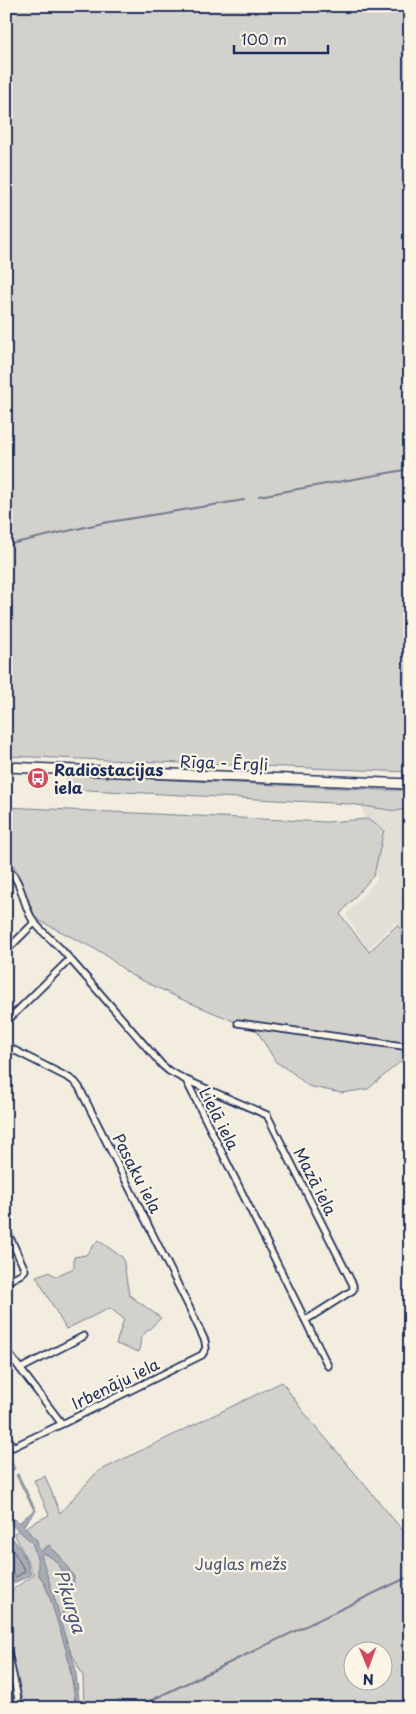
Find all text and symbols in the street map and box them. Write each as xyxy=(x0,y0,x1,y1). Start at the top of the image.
scale bar xyxy=(234,22,327,54)
text: 100 m xyxy=(241,27,287,50)
street label: Rīga - Ērgļi xyxy=(179,748,269,776)
place label: Radiostacijas iela xyxy=(54,757,164,799)
bus stop icon: Radiostacijas iela xyxy=(26,766,50,790)
street label: Lielā iela xyxy=(194,1083,246,1153)
street label: Pasaku iela xyxy=(108,1129,168,1217)
street label: Mazā iela xyxy=(289,1143,343,1219)
street label: Irbenāju iela xyxy=(67,1351,163,1415)
park label: Juglas mežs xyxy=(195,1551,287,1575)
water label: Piķurga xyxy=(48,1566,94,1637)
north arrow xyxy=(344,1642,394,1692)
text: N xyxy=(363,1669,374,1690)

